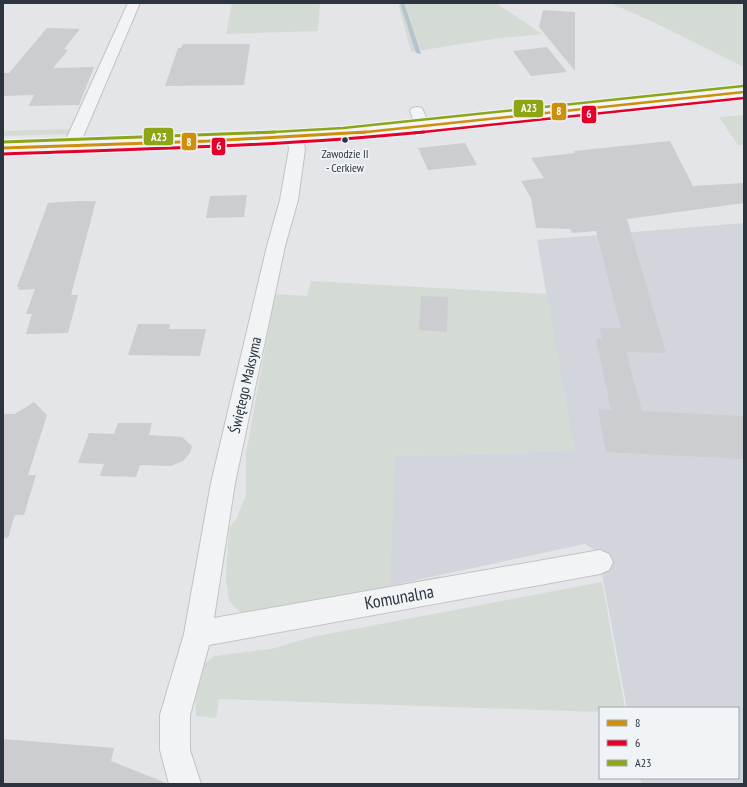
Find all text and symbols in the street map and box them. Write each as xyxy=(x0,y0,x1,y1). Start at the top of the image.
line badge: A23 xyxy=(513,99,544,118)
text: A23 xyxy=(520,101,537,115)
line badge: 8 xyxy=(551,102,567,121)
text: 8 xyxy=(556,104,562,118)
line badge: 6 xyxy=(581,105,597,124)
text: 6 xyxy=(586,107,592,121)
line badge: A23 xyxy=(143,127,174,146)
text: A23 xyxy=(150,130,167,144)
line badge: 8 xyxy=(181,132,197,151)
text: 8 xyxy=(186,135,192,149)
marker: Zawodzie II - Cerkiew xyxy=(340,135,350,145)
line badge: 6 xyxy=(211,137,226,156)
text: 6 xyxy=(216,139,222,153)
place label: Zawodzie II - Cerkiew xyxy=(321,146,369,175)
street label: Świętego Maksyma xyxy=(225,335,265,435)
street label: Komunalna xyxy=(363,580,435,614)
legend xyxy=(599,707,739,779)
text: 8 xyxy=(635,715,640,730)
text: 6 xyxy=(635,735,640,750)
text: A23 xyxy=(635,755,651,770)

